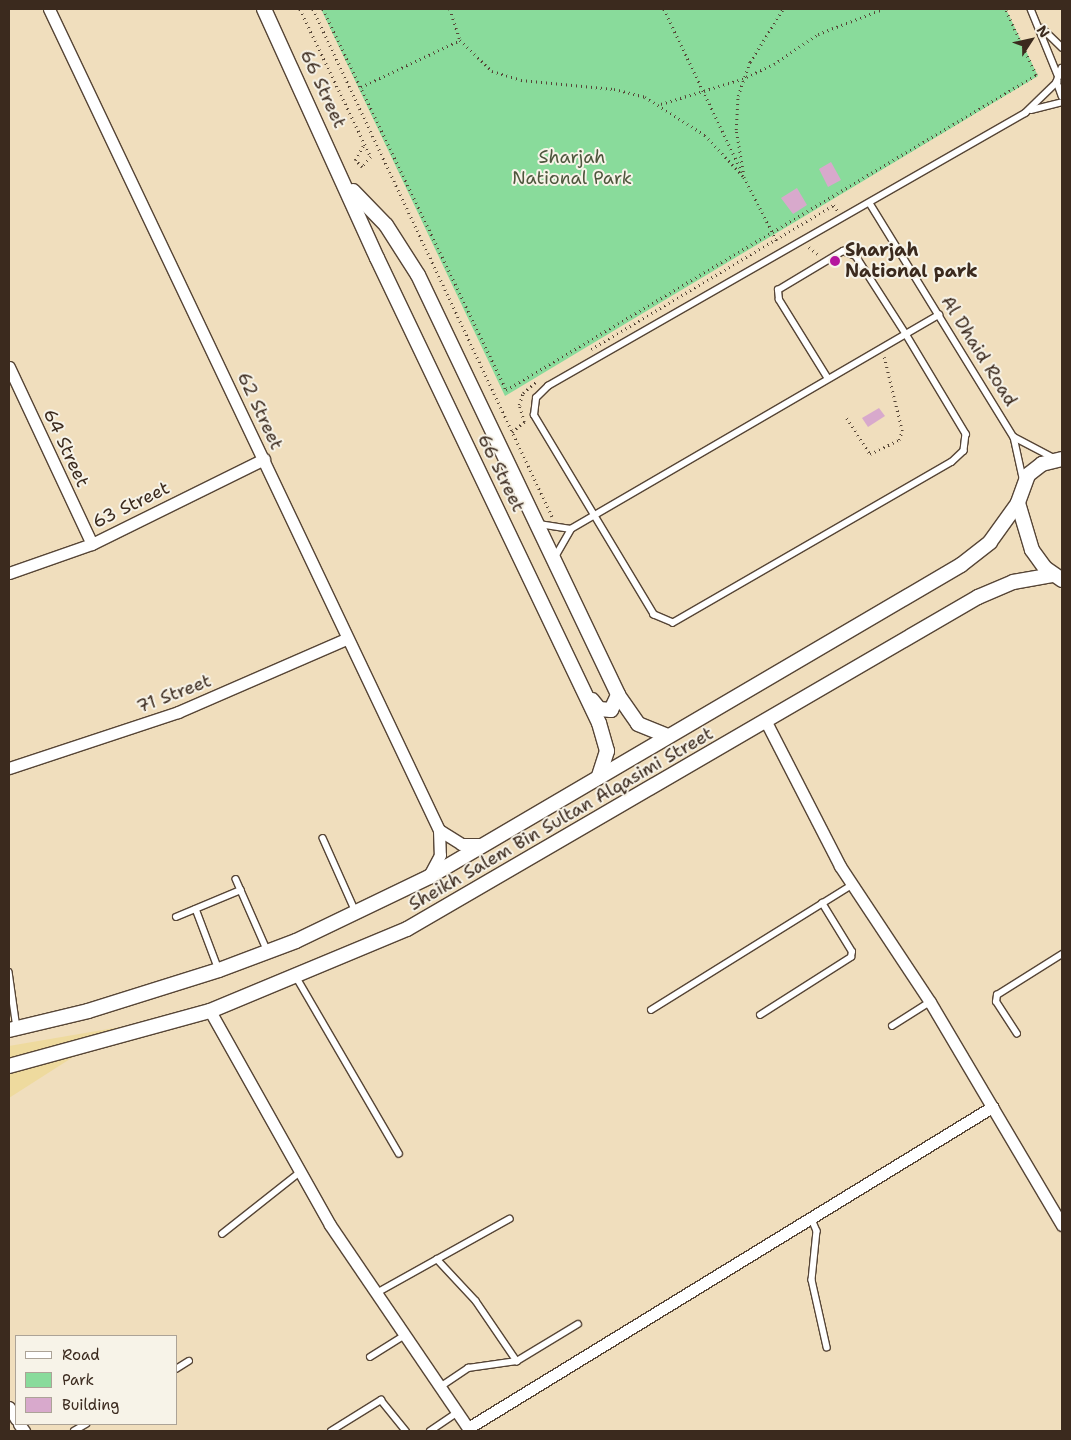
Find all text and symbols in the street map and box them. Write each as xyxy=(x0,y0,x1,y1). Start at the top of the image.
north arrow xyxy=(1006,15,1056,65)
text: N xyxy=(1033,22,1054,41)
street label: 66 Street xyxy=(296,46,350,132)
park label: Sharjah National Park xyxy=(512,147,632,190)
place label: Sharjah National park xyxy=(845,240,978,282)
marker: Sharjah National park xyxy=(829,255,841,267)
street label: Al Dhaid Road xyxy=(936,292,1022,410)
street label: 62 Street xyxy=(233,369,287,453)
street label: 64 Street xyxy=(39,406,93,490)
street label: 66 Street xyxy=(473,431,529,515)
street label: 63 Street xyxy=(89,477,173,533)
street label: 71 Street xyxy=(134,670,214,718)
street label: Sheikh Salem Bin Sultan Alqasimi Street xyxy=(405,723,717,915)
legend xyxy=(15,1335,178,1425)
text: Road xyxy=(62,1345,100,1365)
text: Park xyxy=(62,1370,94,1390)
text: Building xyxy=(62,1395,119,1415)

